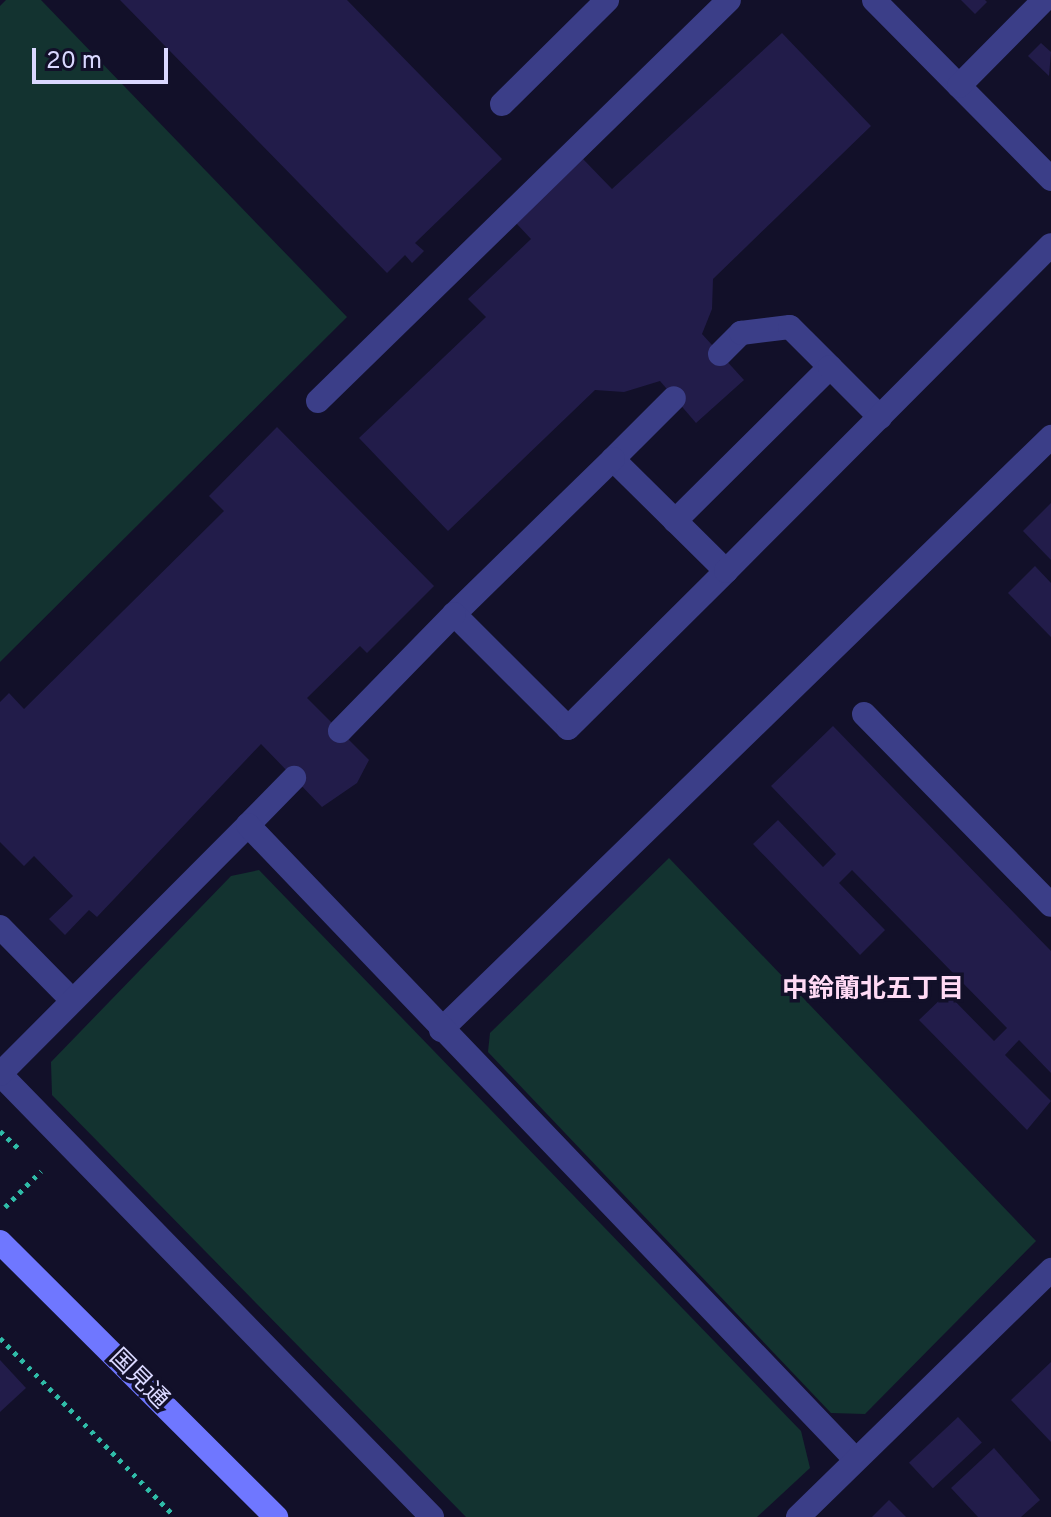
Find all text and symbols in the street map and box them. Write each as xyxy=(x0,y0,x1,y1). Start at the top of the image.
scale bar xyxy=(36,32,172,82)
text: 20 m xyxy=(46,47,102,77)
district label: 中鈴蘭北五丁目 xyxy=(782,975,964,1007)
street label: 国見通 xyxy=(102,1344,174,1416)

